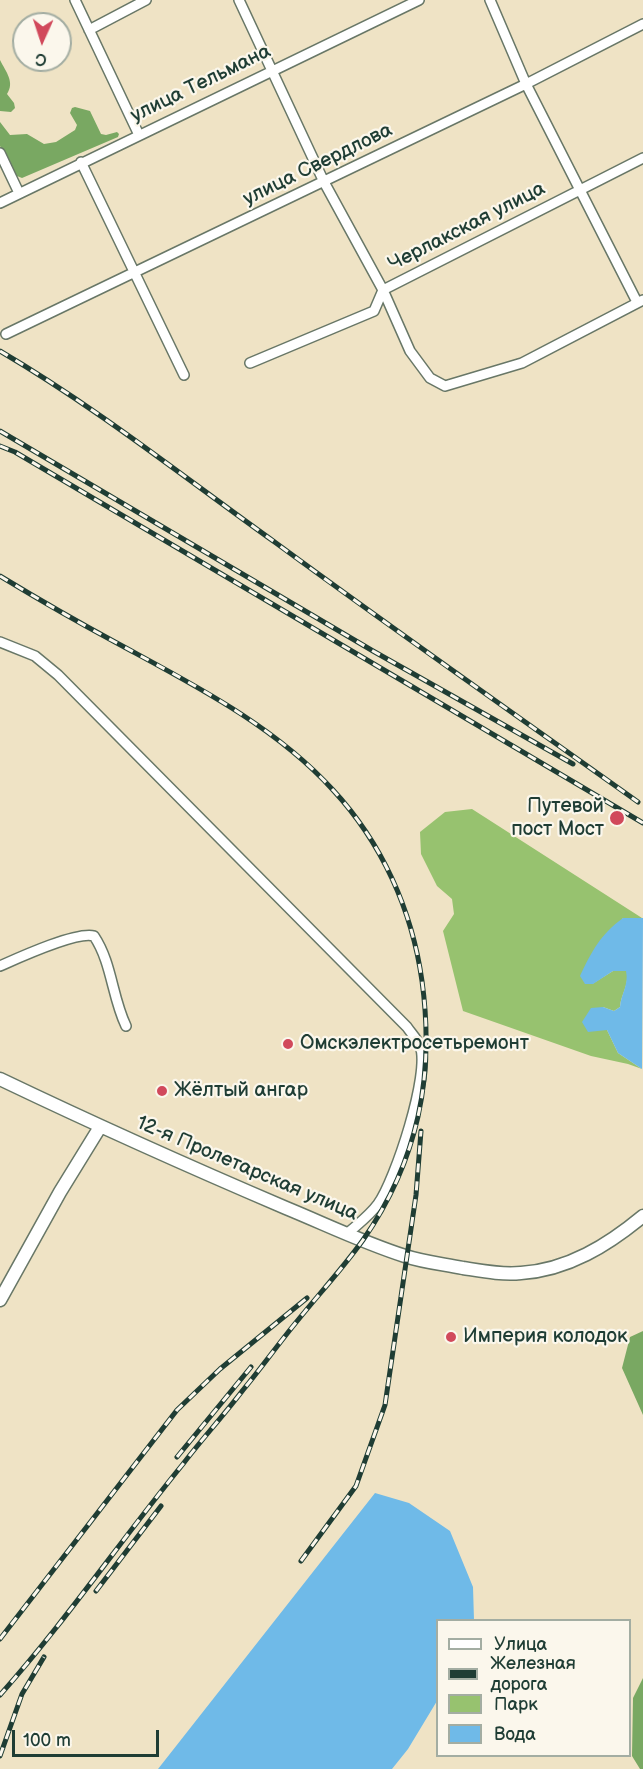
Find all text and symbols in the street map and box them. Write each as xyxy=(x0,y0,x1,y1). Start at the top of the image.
north arrow xyxy=(12,12,72,72)
street label: улица Тельмана xyxy=(127,40,275,128)
text: С xyxy=(35,49,47,68)
street label: улица Свердлова xyxy=(240,119,396,211)
street label: Черлакская улица xyxy=(385,177,549,277)
place label: Путевой пост Мост xyxy=(511,795,604,842)
marker: Путевой пост Мост xyxy=(608,809,626,827)
place label: Омскэлектросетьремонт xyxy=(300,1032,529,1056)
marker: Омскэлектросетьремонт xyxy=(281,1037,295,1051)
place label: Жёлтый ангар xyxy=(174,1079,308,1103)
marker: Жёлтый ангар xyxy=(155,1084,169,1098)
street label: 12-я Пролетарская улица xyxy=(133,1111,361,1227)
place label: Империя колодок xyxy=(463,1325,628,1349)
marker: Империя колодок xyxy=(444,1330,458,1344)
legend xyxy=(436,1619,631,1757)
text: Улица xyxy=(494,1634,547,1655)
text: Железная дорога xyxy=(490,1653,576,1695)
text: Парк xyxy=(494,1694,538,1715)
scale bar xyxy=(15,1718,162,1756)
text: Вода xyxy=(494,1724,536,1745)
text: 100 m xyxy=(23,1730,71,1751)

